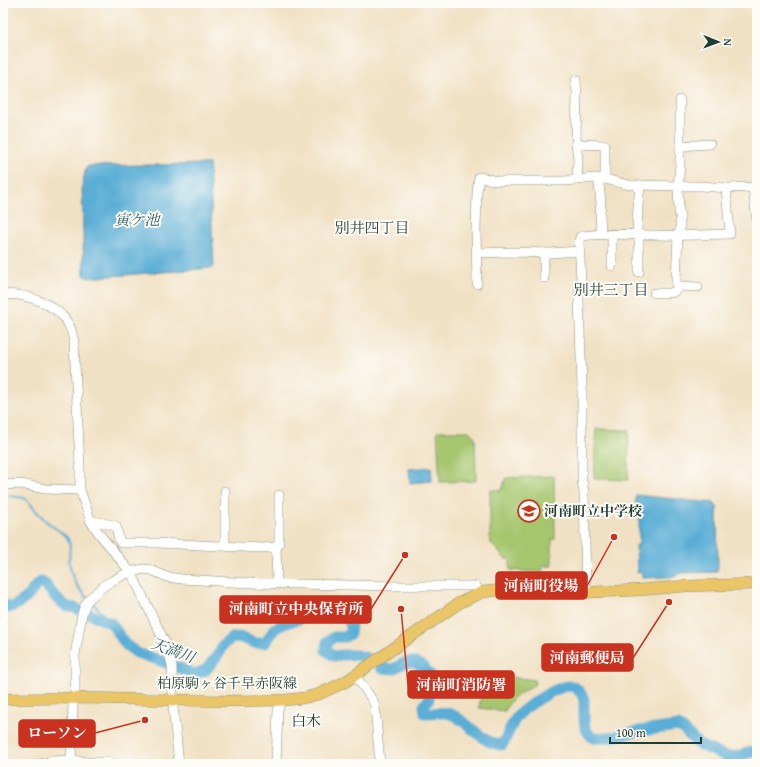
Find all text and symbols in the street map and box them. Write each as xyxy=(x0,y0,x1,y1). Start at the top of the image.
north arrow xyxy=(698,22,738,62)
text: N xyxy=(720,38,736,47)
water label: 寅ケ池 xyxy=(114,209,161,230)
district label: 別井四丁目 xyxy=(334,217,410,238)
district label: 別井三丁目 xyxy=(573,279,649,300)
school or university icon: 河南町立中学校 xyxy=(516,498,542,524)
place label: 河南町立中学校 xyxy=(544,501,642,521)
callout: 河南町役場 xyxy=(496,572,587,599)
text: 河南町役場 xyxy=(503,575,579,596)
callout: 河南町立中央保育所 xyxy=(220,596,371,623)
text: 河南町立中央保育所 xyxy=(228,598,364,619)
water label: 天満川 xyxy=(148,632,200,668)
callout: 河南郵便局 xyxy=(542,644,633,671)
text: 河南郵便局 xyxy=(549,647,625,668)
callout: 河南町消防署 xyxy=(408,671,514,698)
street label: 柏原駒ヶ谷千早赤阪線 xyxy=(157,673,297,693)
text: 河南町消防署 xyxy=(416,674,506,695)
district label: 白木 xyxy=(291,710,321,731)
scale bar xyxy=(610,719,701,745)
callout: ローソン xyxy=(19,720,95,747)
text: ローソン xyxy=(27,722,87,743)
text: 100 m xyxy=(616,724,646,741)

